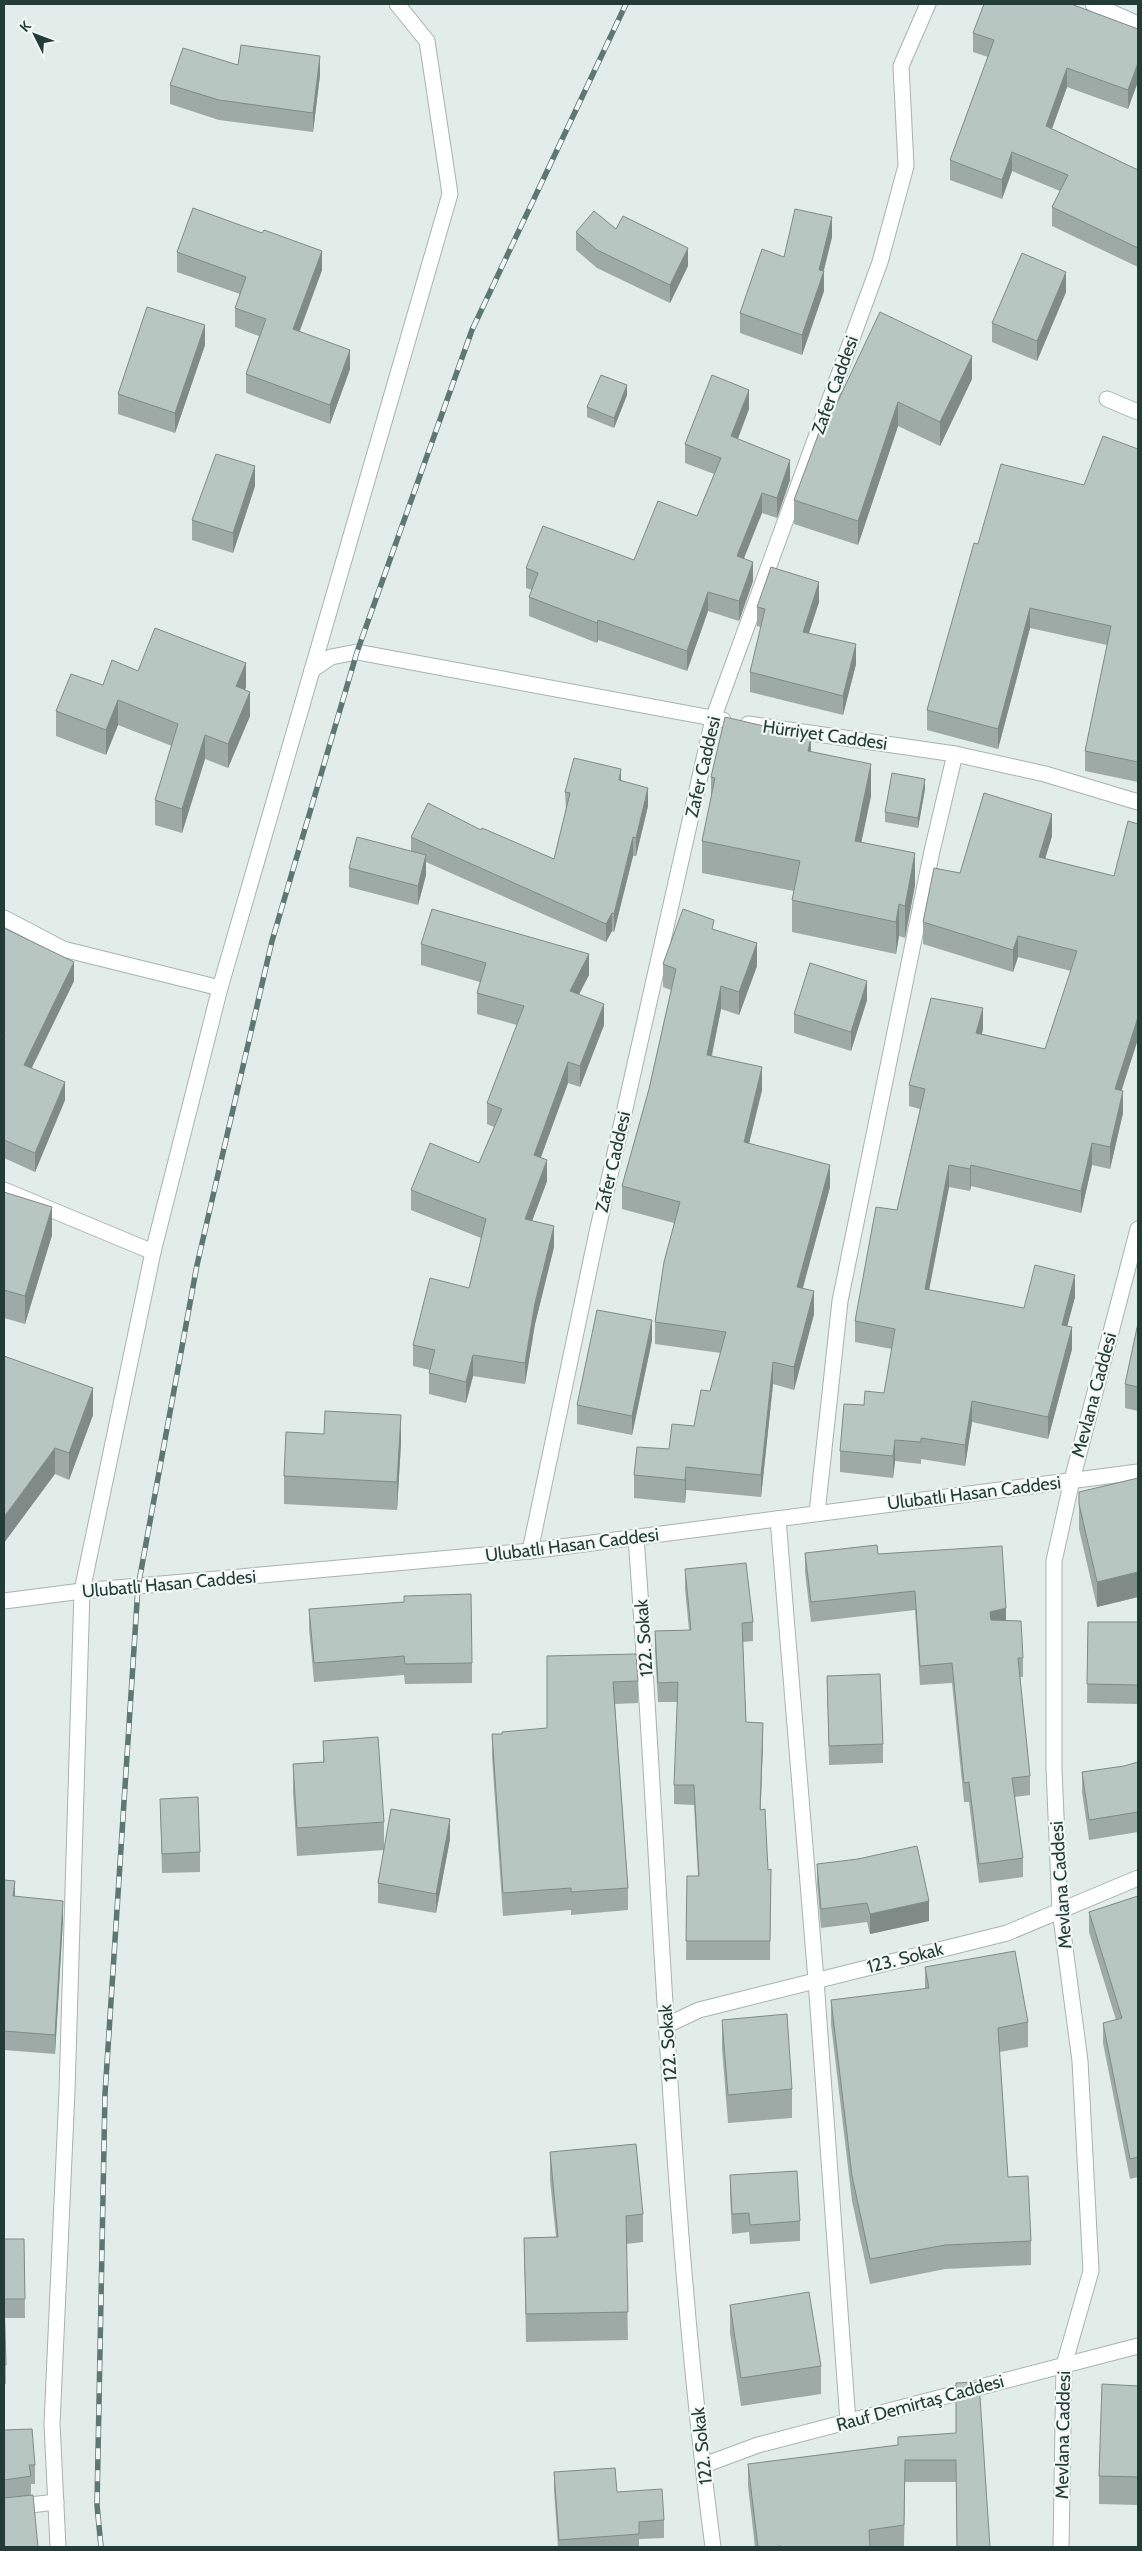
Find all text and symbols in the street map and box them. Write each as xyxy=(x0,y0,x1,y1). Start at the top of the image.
north arrow xyxy=(10,10,60,60)
text: K xyxy=(16,17,35,36)
street label: Zafer Caddesi xyxy=(807,333,863,437)
street label: Zafer Caddesi xyxy=(681,714,725,820)
street label: Hürriyet Caddesi xyxy=(761,715,889,755)
street label: Zafer Caddesi xyxy=(591,1109,635,1215)
street label: Mevlana Caddesi xyxy=(1067,1330,1121,1460)
street label: Ulubatlı Hasan Caddesi xyxy=(886,1471,1062,1515)
street label: Ulubatlı Hasan Caddesi xyxy=(484,1523,660,1567)
street label: Ulubatlı Hasan Caddesi xyxy=(81,1565,257,1603)
street label: 122. Sokak xyxy=(630,1598,658,1677)
street label: Mevlana Caddesi xyxy=(1046,1820,1076,1950)
street label: 123. Sokak xyxy=(865,1938,946,1978)
street label: 122. Sokak xyxy=(654,2003,682,2082)
street label: Rauf Demirtaş Caddesi xyxy=(834,2370,1006,2436)
street label: Mevlana Caddesi xyxy=(1051,2371,1075,2499)
street label: 122. Sokak xyxy=(687,2405,717,2486)

